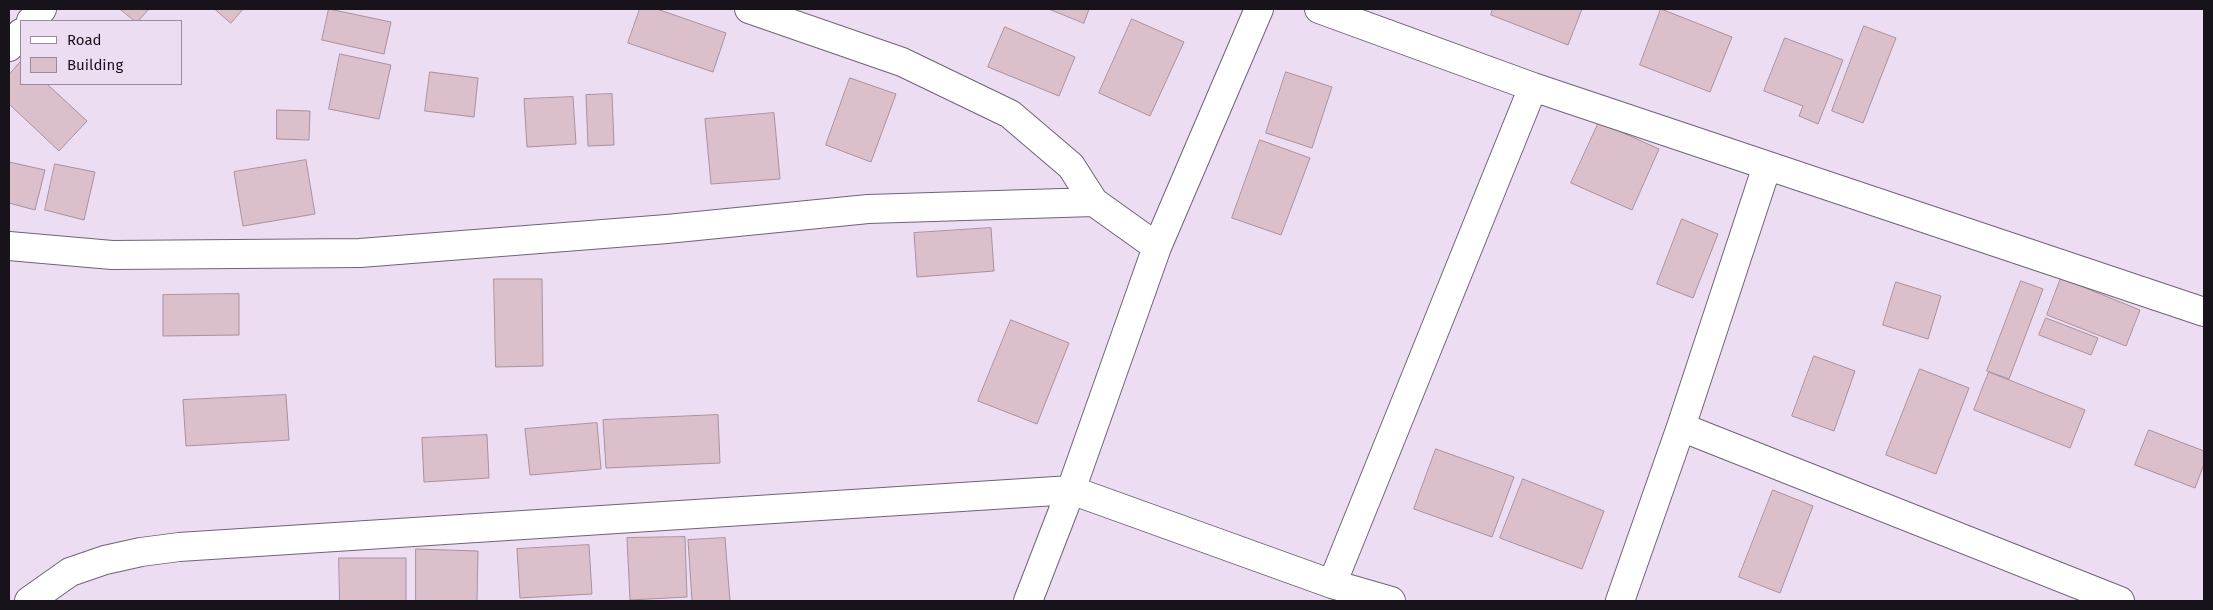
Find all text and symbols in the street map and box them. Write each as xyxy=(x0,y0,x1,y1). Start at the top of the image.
legend xyxy=(20,20,182,85)
text: Road xyxy=(67,31,102,49)
text: Building xyxy=(67,56,123,74)

